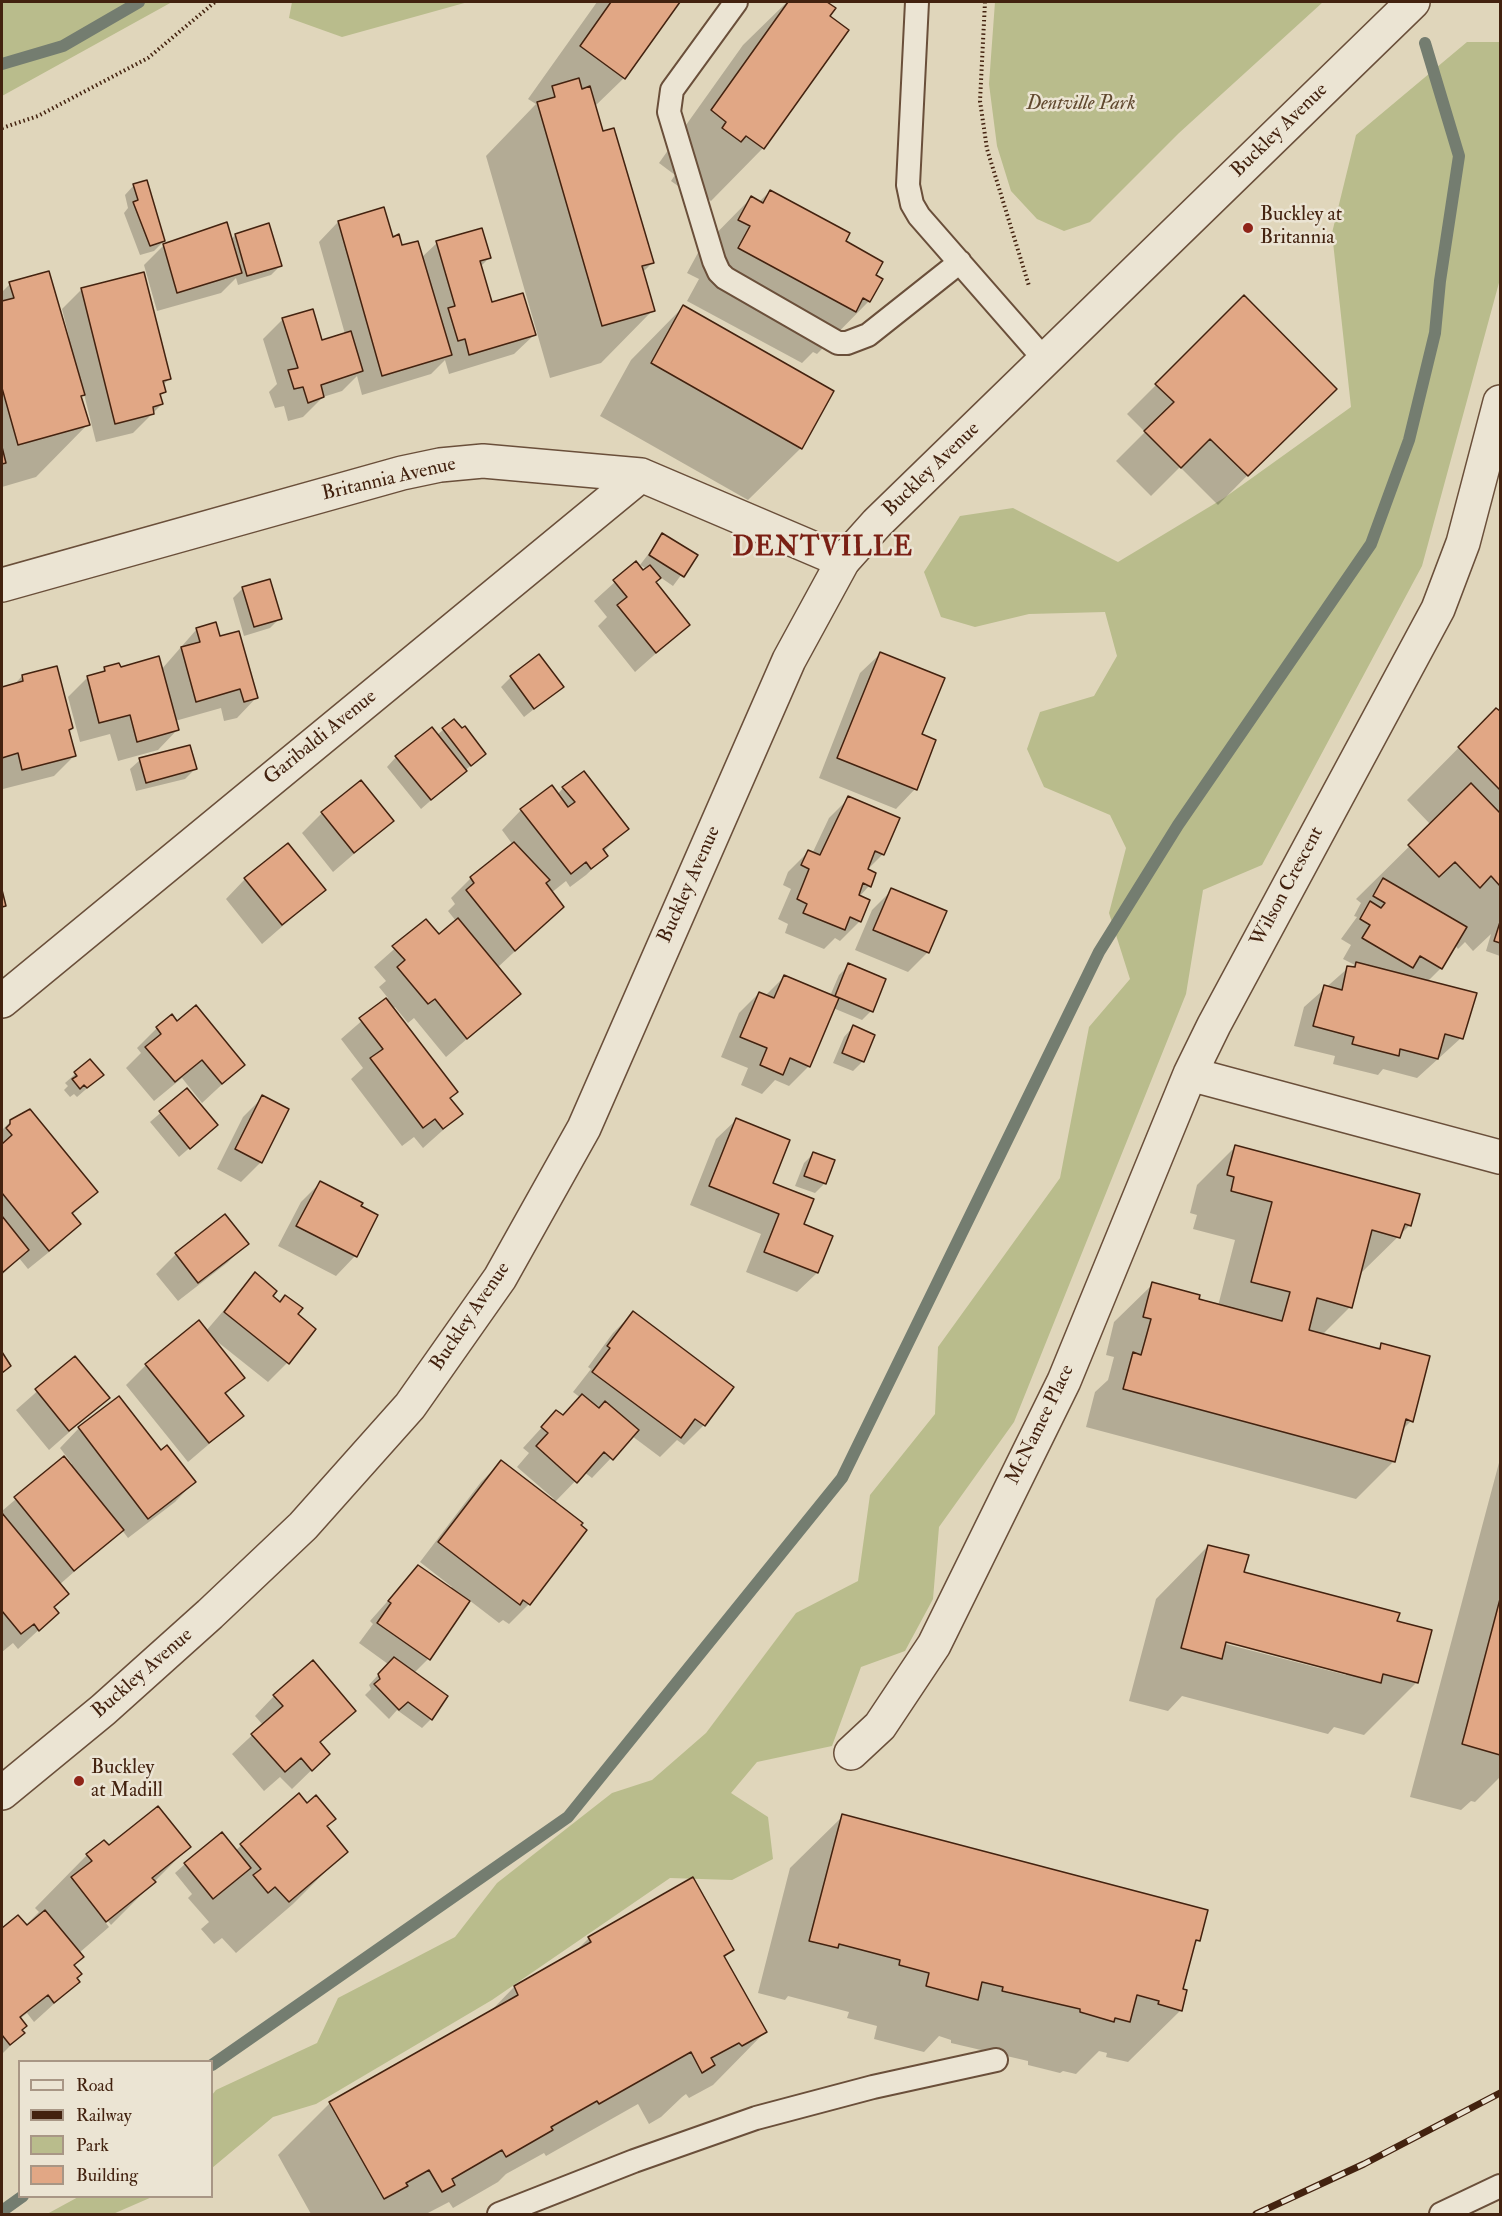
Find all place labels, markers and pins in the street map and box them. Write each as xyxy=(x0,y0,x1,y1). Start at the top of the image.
place label: Buckley at Britannia xyxy=(1260,204,1342,251)
marker: Buckley at Britannia xyxy=(1241,221,1255,235)
place label: Buckley at Madill xyxy=(91,1757,163,1804)
marker: Buckley at Madill xyxy=(72,1774,86,1788)

